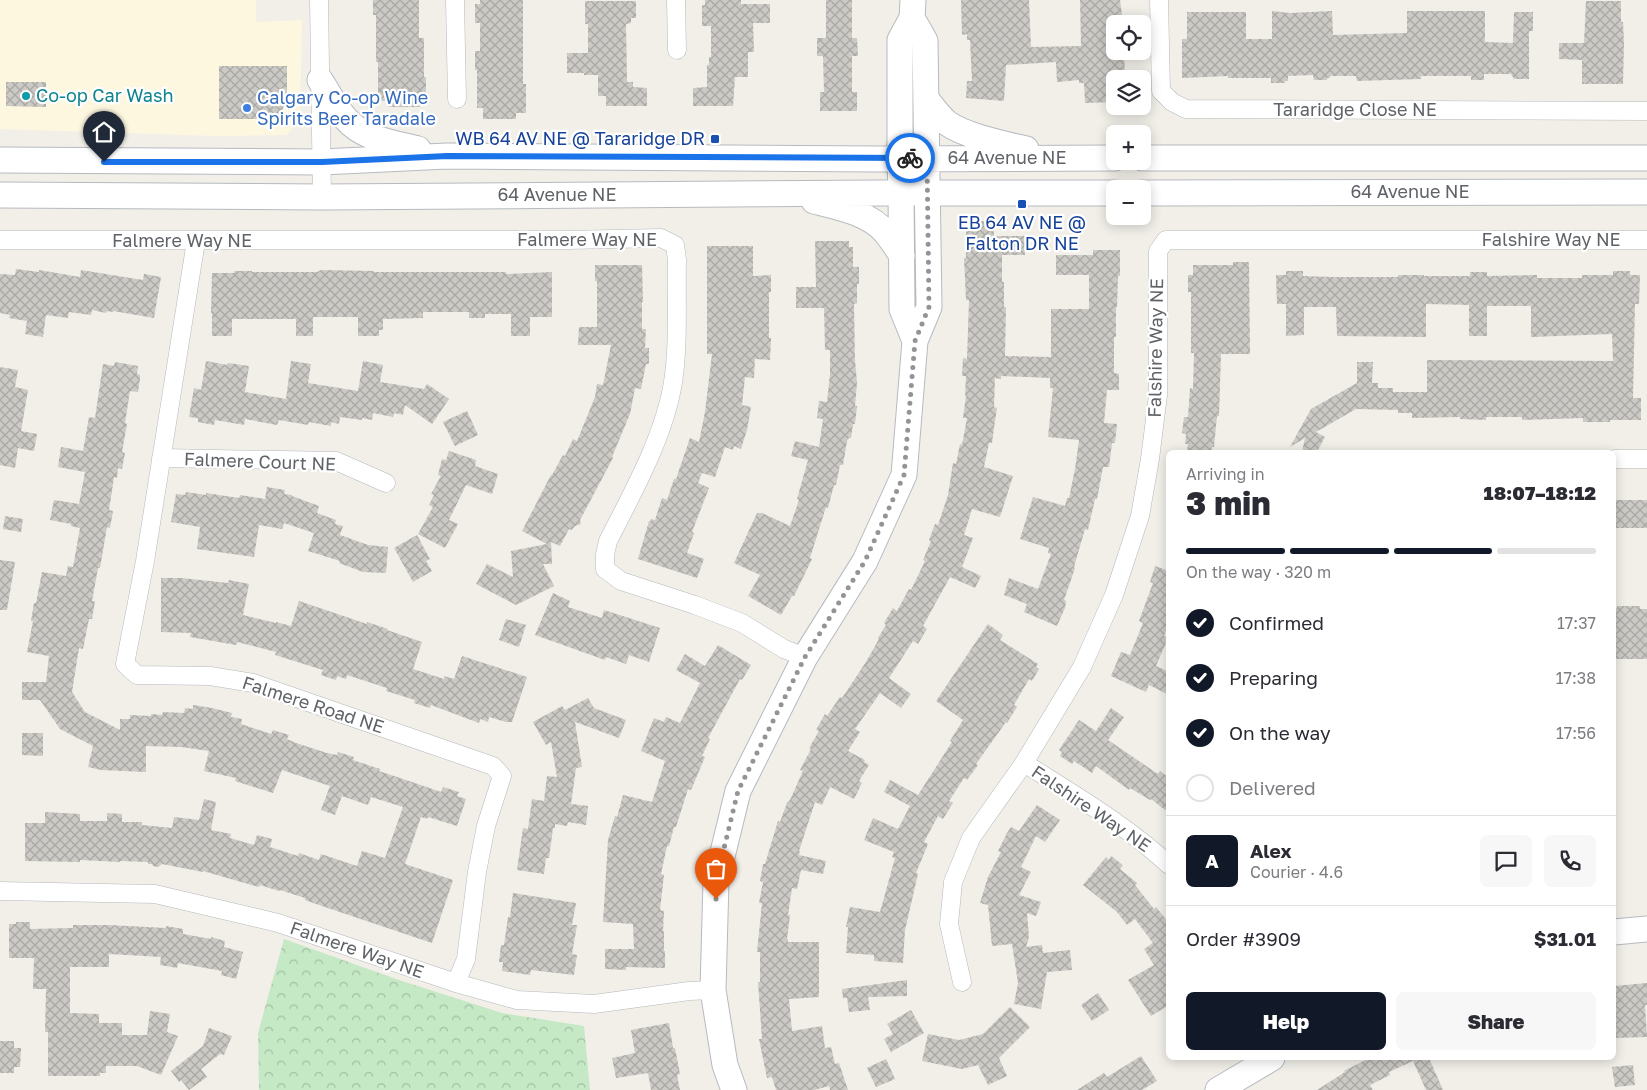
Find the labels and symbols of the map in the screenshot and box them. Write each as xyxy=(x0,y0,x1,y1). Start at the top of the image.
place label: Co-op Car Wash xyxy=(36,84,174,106)
place label: Calgary Co-op Wine Spirits Beer Taradale xyxy=(257,86,436,129)
marker: Co-op Car Wash xyxy=(20,90,32,102)
street label: Tararidge Close NE xyxy=(1273,98,1437,120)
marker: Calgary Co-op Wine Spirits Beer Taradale xyxy=(241,102,253,114)
pin xyxy=(83,111,125,162)
place label: WB 64 AV NE @ Tararidge DR xyxy=(455,127,705,149)
marker: WB 64 AV NE @ Tararidge DR xyxy=(709,133,721,145)
courier xyxy=(885,133,935,183)
street label: 64 Avenue NE xyxy=(947,146,1067,168)
street label: 64 Avenue NE xyxy=(1350,180,1470,202)
street label: 64 Avenue NE xyxy=(497,183,617,205)
marker: EB 64 AV NE @ Falton DR NE xyxy=(1016,198,1028,210)
place label: EB 64 AV NE @ Falton DR NE xyxy=(958,211,1086,254)
street label: Falmere Way NE xyxy=(517,228,657,250)
street label: Falshire Way NE xyxy=(1481,228,1621,250)
street label: Falmere Way NE xyxy=(112,229,252,251)
street label: Falshire Way NE xyxy=(1143,278,1167,418)
street label: Falmere Court NE xyxy=(184,447,336,475)
street label: Falmere Road NE xyxy=(240,671,387,737)
street label: Falshire Way NE xyxy=(1028,760,1155,856)
pin xyxy=(695,848,737,899)
street label: Falmere Way NE xyxy=(288,916,427,982)

